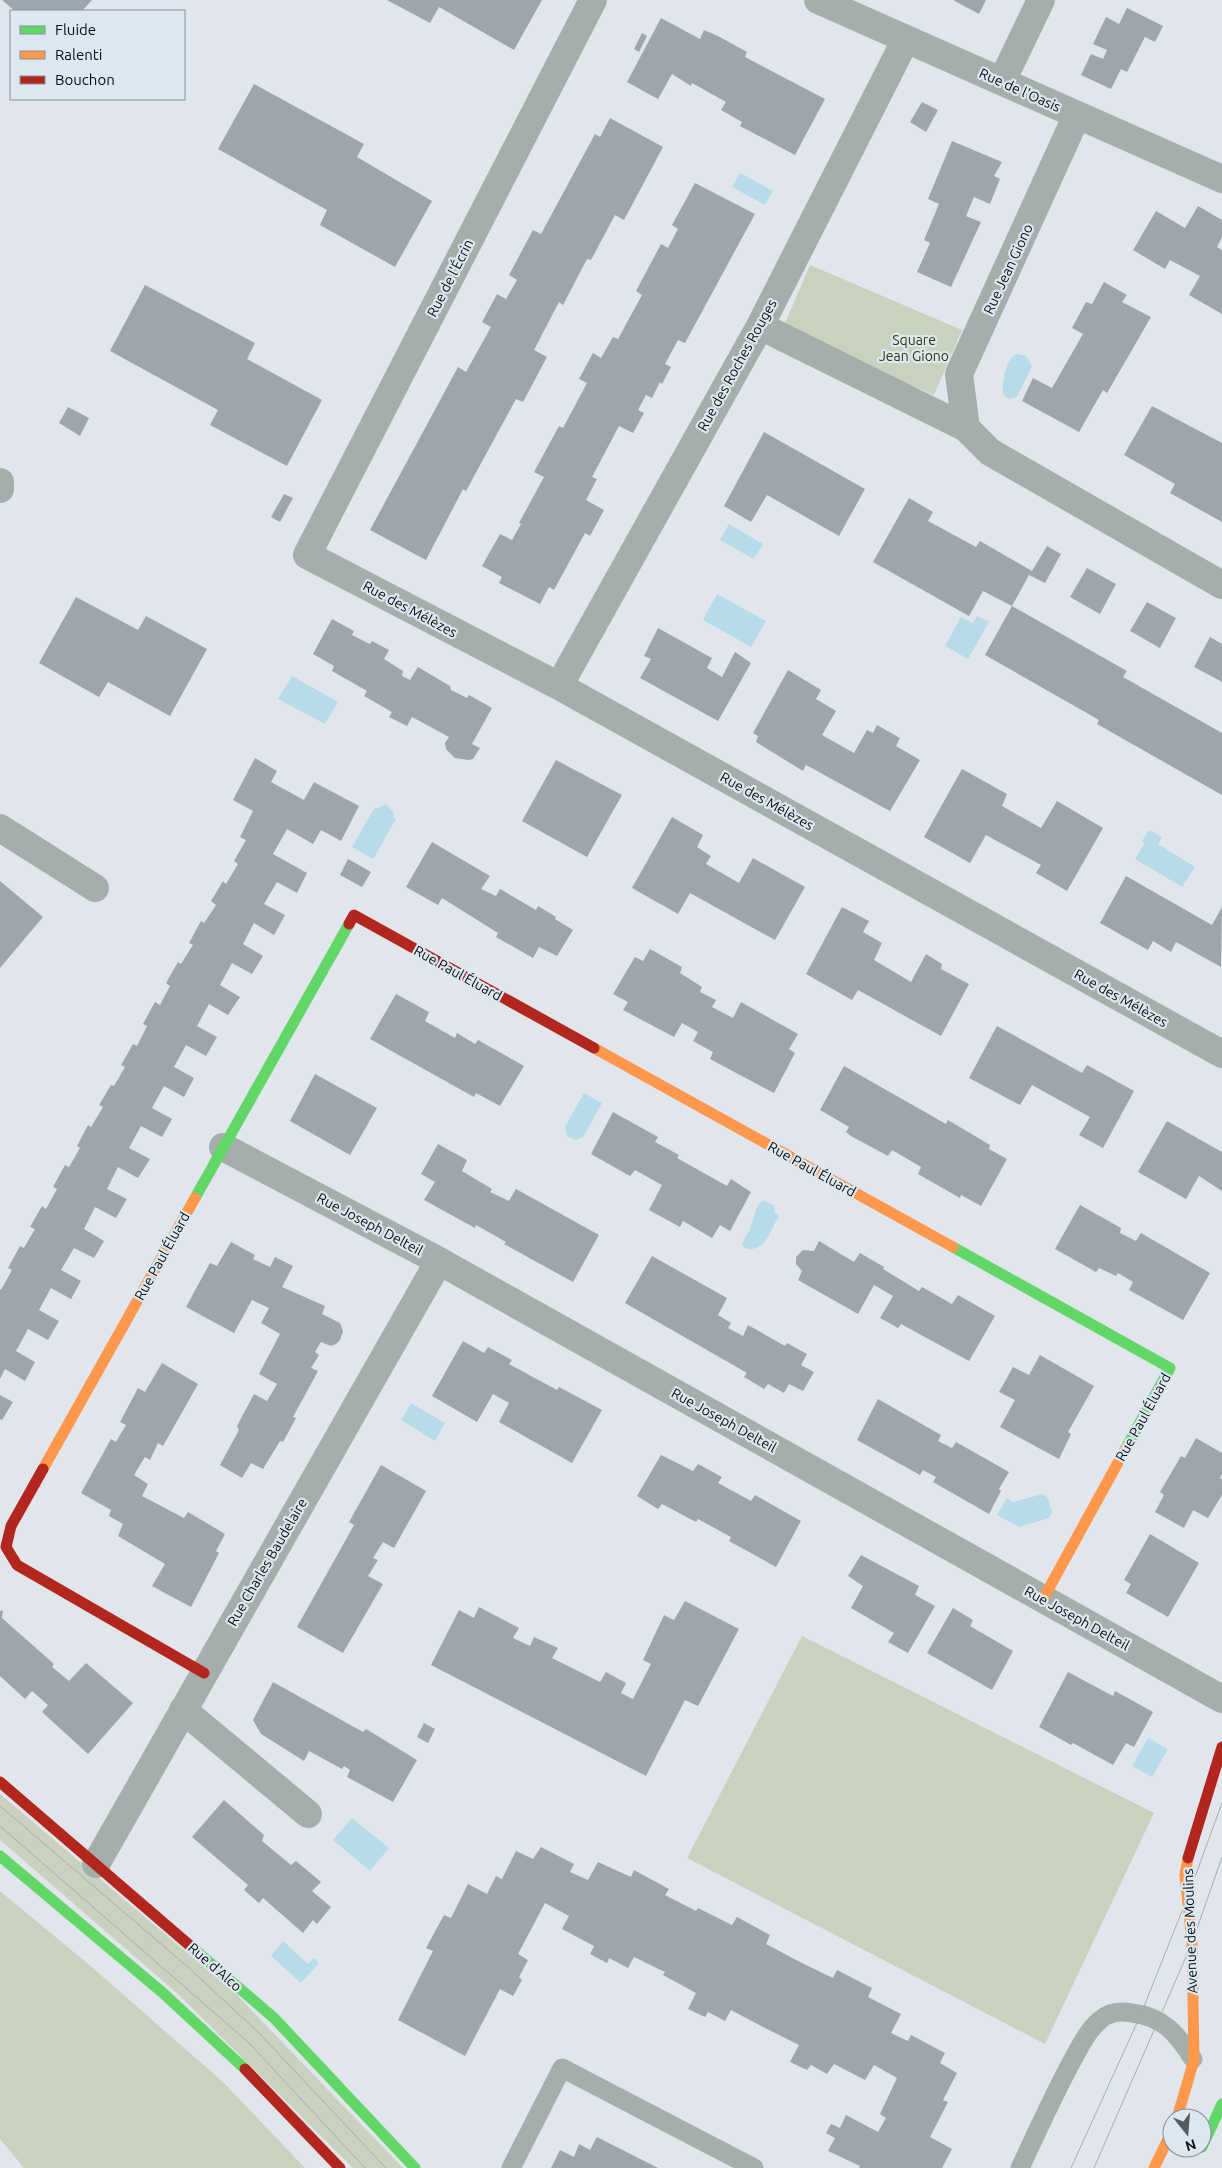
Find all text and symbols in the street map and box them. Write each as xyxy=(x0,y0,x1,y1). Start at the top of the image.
legend xyxy=(10,10,185,100)
text: Fluide xyxy=(55,21,96,38)
text: Ralenti xyxy=(55,46,102,63)
street label: Rue de l'Oasis xyxy=(977,65,1063,115)
text: Bouchon xyxy=(55,71,115,88)
street label: Rue Jean Giono xyxy=(980,221,1036,317)
street label: Rue de l'Écrin xyxy=(423,236,476,319)
street label: Rue des Roches Rouges xyxy=(694,296,780,434)
park label: Square Jean Giono xyxy=(879,332,949,364)
street label: Rue des Mélèzes xyxy=(360,577,460,641)
street label: Rue des Mélèzes xyxy=(718,769,816,833)
street label: Rue Paul Éluard xyxy=(411,941,505,1004)
street label: Rue des Mélèzes xyxy=(1072,966,1170,1030)
street label: Rue Paul Éluard xyxy=(765,1137,859,1200)
street label: Rue Joseph Delteil xyxy=(314,1189,426,1259)
street label: Rue Paul Éluard xyxy=(130,1209,193,1303)
street label: Rue Paul Éluard xyxy=(1111,1370,1174,1464)
street label: Rue Joseph Delteil xyxy=(669,1385,780,1456)
street label: Rue Charles Baudelaire xyxy=(224,1495,310,1629)
street label: Rue Joseph Delteil xyxy=(1022,1583,1133,1654)
street label: Avenue des Moulins xyxy=(1180,1868,1200,1994)
street label: Rue d'Alco xyxy=(185,1939,245,1995)
north arrow xyxy=(1162,2108,1212,2158)
text: N xyxy=(1183,2136,1198,2155)

